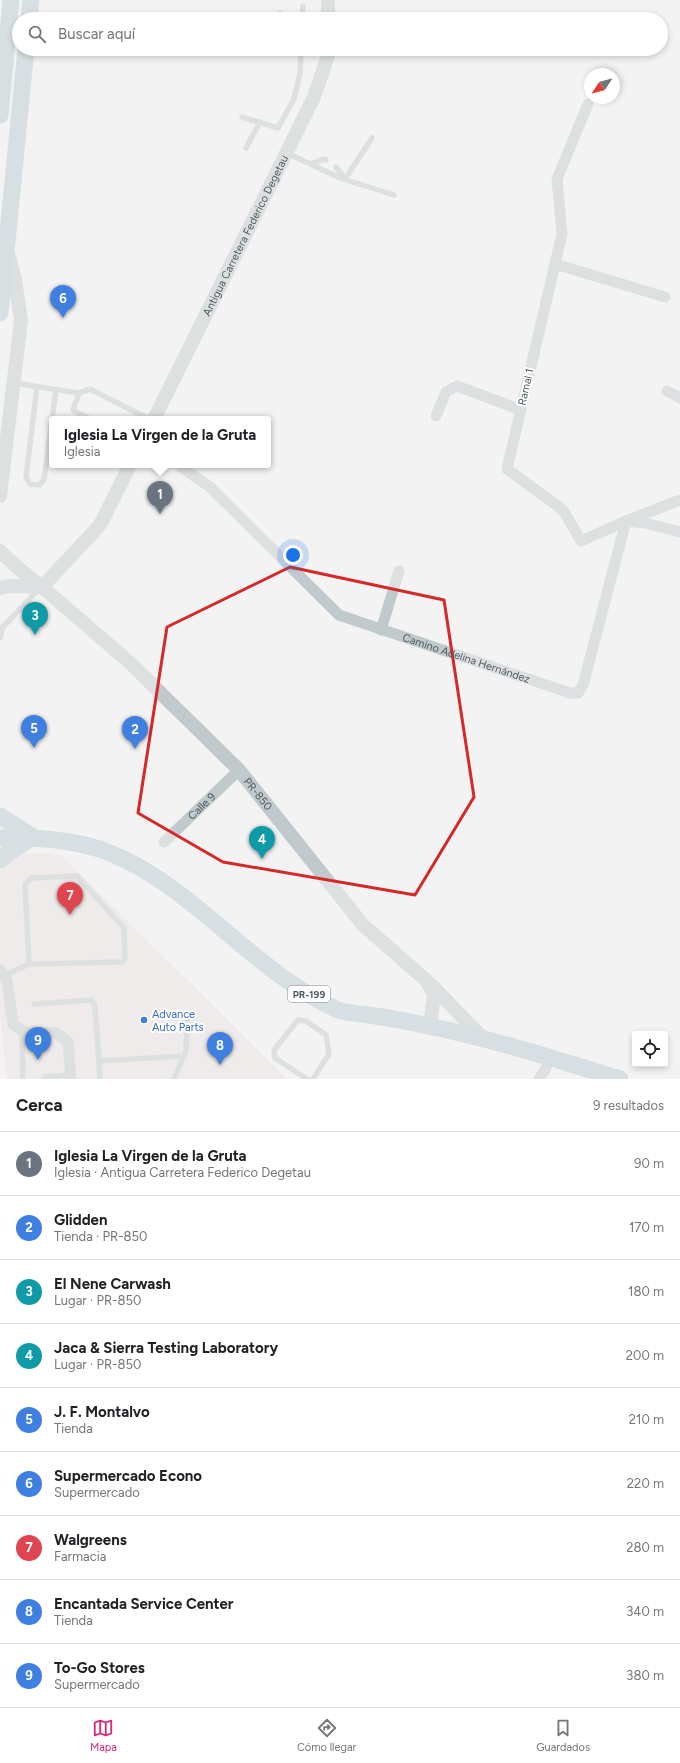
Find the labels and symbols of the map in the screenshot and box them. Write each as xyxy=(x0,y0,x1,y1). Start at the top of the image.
north arrow xyxy=(584,68,620,104)
street label: Antigua Carretera Federico Degetau xyxy=(200,153,291,318)
pin: 6 xyxy=(50,285,76,318)
street label: Ramal 1 xyxy=(515,367,537,407)
pin: 1 xyxy=(147,481,173,514)
your location xyxy=(283,545,303,565)
pin: 3 xyxy=(22,602,48,635)
street label: Camino Adelina Hernández xyxy=(401,630,532,686)
pin: 5 xyxy=(21,715,47,748)
pin: 2 xyxy=(122,716,148,749)
street label: PR-850 xyxy=(241,775,275,813)
street label: Calle 9 xyxy=(185,790,218,822)
pin: 4 xyxy=(249,826,275,859)
pin: 7 xyxy=(57,882,83,915)
road number: PR-199 xyxy=(288,986,330,1002)
place label: Advance Auto Parts xyxy=(152,1008,204,1034)
marker: Advance Auto Parts xyxy=(139,1015,149,1025)
pin: 9 xyxy=(25,1027,51,1060)
pin: 8 xyxy=(207,1032,233,1065)

